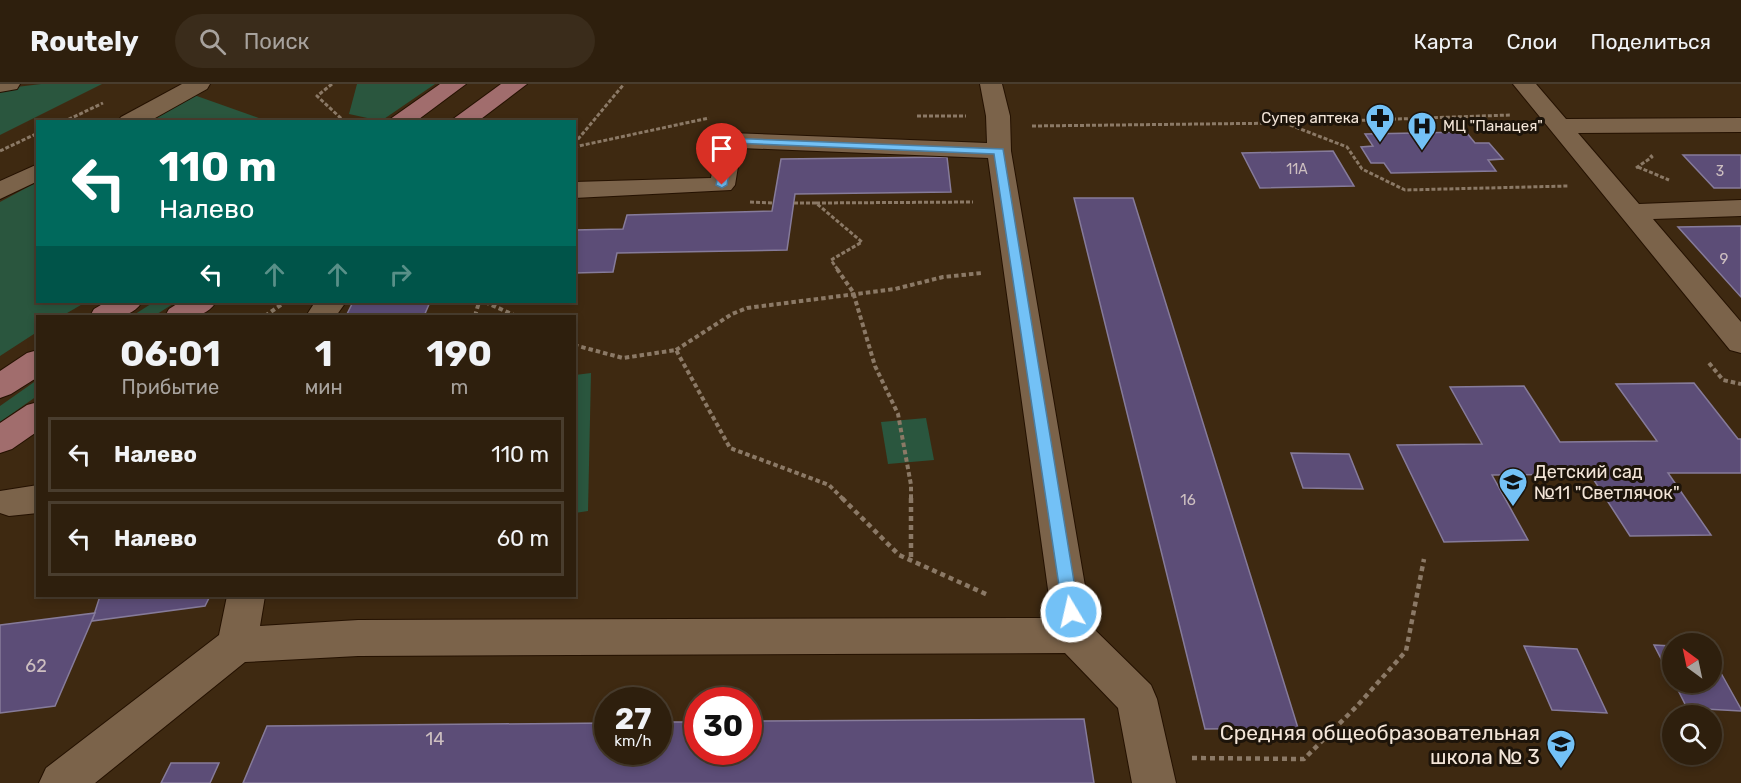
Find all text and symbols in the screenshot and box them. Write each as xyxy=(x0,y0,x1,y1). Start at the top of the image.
search box xyxy=(175,14,595,68)
text: Routely xyxy=(30,25,139,58)
icon: search xyxy=(196,25,229,58)
text: Поиск xyxy=(244,28,309,55)
text: Карта xyxy=(1413,29,1473,54)
text: Слои xyxy=(1506,29,1557,54)
text: Поделиться xyxy=(1590,29,1711,54)
pharmacy icon: Супер аптека xyxy=(1364,102,1396,144)
place label: Супер аптека xyxy=(1261,109,1359,127)
hospital icon: МЦ "Панацея" xyxy=(1406,110,1438,152)
place label: МЦ "Панацея" xyxy=(1443,117,1543,135)
pin xyxy=(696,123,747,185)
icon: arrive xyxy=(705,132,738,165)
text: 110 m xyxy=(159,142,277,192)
icon: left xyxy=(60,144,138,222)
house number: 11А xyxy=(1286,161,1308,178)
house number: 3 xyxy=(1716,163,1724,180)
text: Налево xyxy=(159,193,255,225)
house number: 9 xyxy=(1720,250,1729,268)
icon: left xyxy=(195,258,228,291)
icon: ahead xyxy=(258,258,291,291)
icon: ahead xyxy=(321,258,354,291)
icon: right xyxy=(384,258,417,291)
text: 06:01 xyxy=(120,332,221,375)
text: 1 xyxy=(315,332,333,375)
text: 190 xyxy=(427,332,492,375)
text: Прибытие xyxy=(121,375,219,399)
text: мин xyxy=(305,375,343,399)
text: m xyxy=(450,375,468,399)
icon: left xyxy=(63,438,96,471)
text: Налево xyxy=(114,441,197,468)
text: 110 m xyxy=(491,441,549,468)
place label: Детский сад №11 "Светлячок" xyxy=(1534,461,1680,504)
school or university icon: Детский сад №11 "Светлячок" xyxy=(1497,466,1529,508)
house number: 16 xyxy=(1180,491,1196,509)
icon: left xyxy=(63,522,96,555)
text: Налево xyxy=(114,525,197,552)
text: 60 m xyxy=(497,525,549,552)
position arrow xyxy=(1039,580,1103,644)
north arrow xyxy=(1662,633,1722,693)
map controls xyxy=(1662,633,1722,765)
house number: 62 xyxy=(25,655,47,677)
speed limit sign: 30 xyxy=(684,687,762,765)
text: 27 xyxy=(615,701,651,737)
button: search xyxy=(1662,705,1722,765)
place label: Средняя общеобразовательная школа № 3 xyxy=(1220,720,1540,769)
house number: 14 xyxy=(426,728,444,750)
school or university icon: Средняя общеобразовательная школа № 3 xyxy=(1545,728,1577,770)
text: km/h xyxy=(614,732,652,750)

